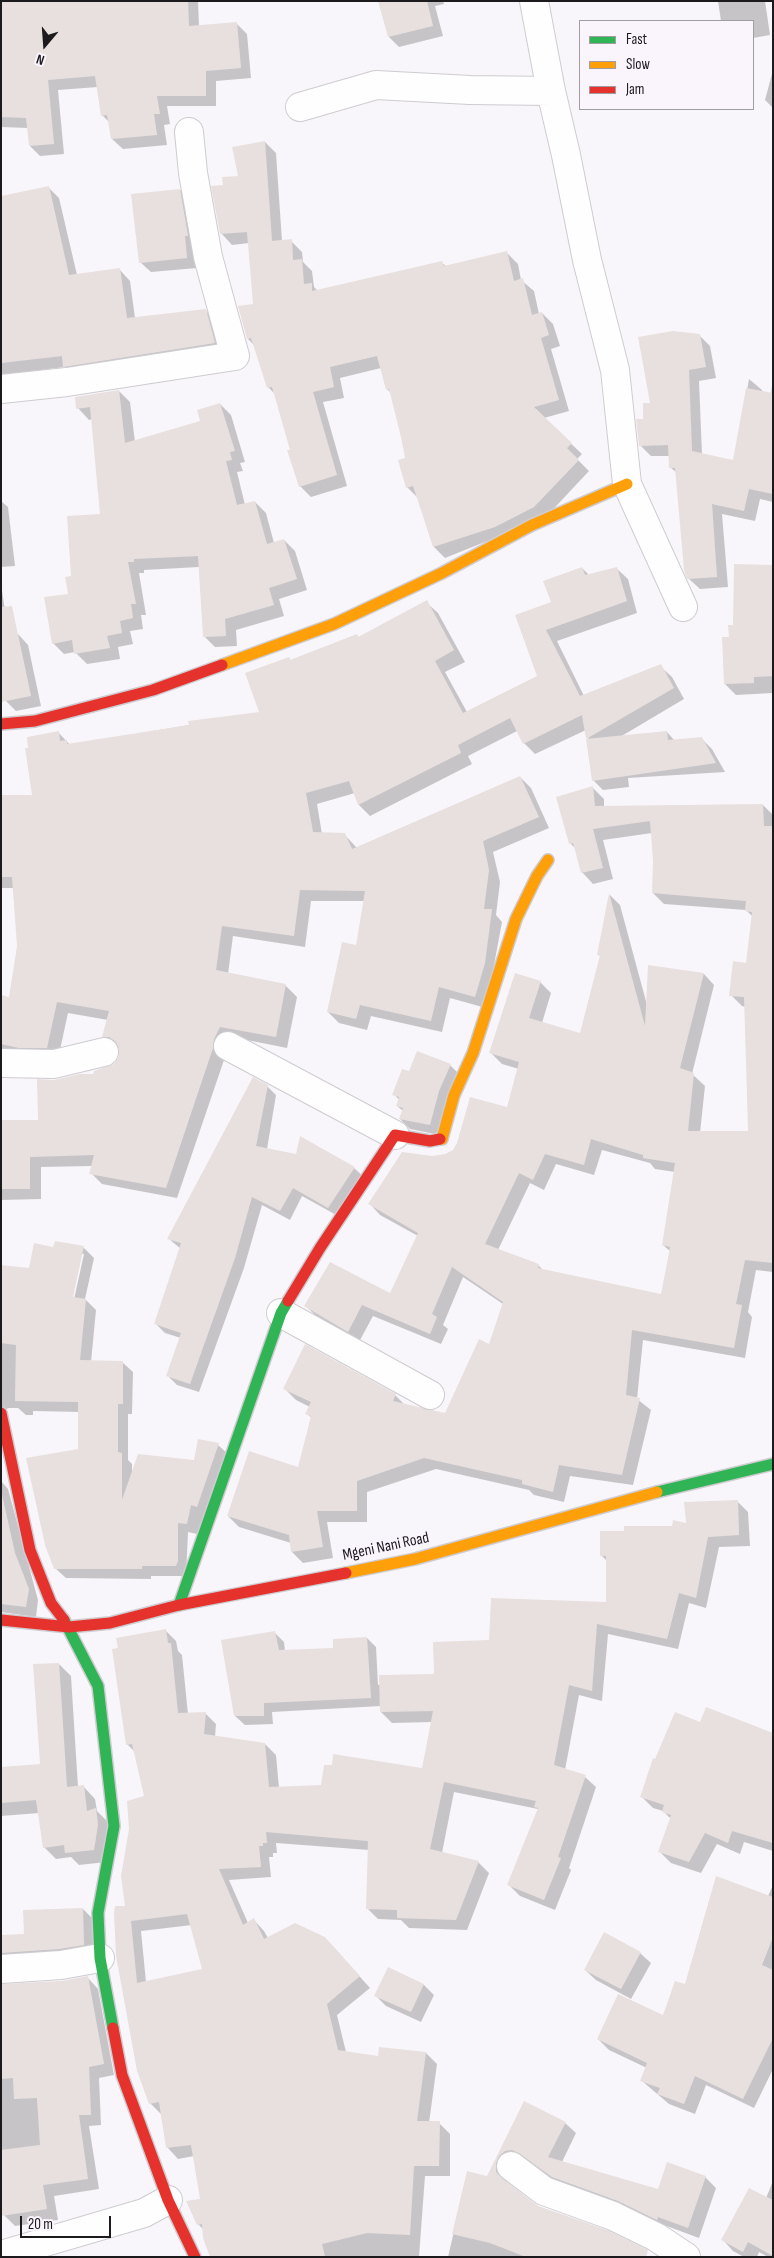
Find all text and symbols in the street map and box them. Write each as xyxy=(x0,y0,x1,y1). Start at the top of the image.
north arrow xyxy=(20,20,70,70)
legend xyxy=(579,20,754,110)
text: Fast xyxy=(626,30,647,49)
text: N xyxy=(34,51,46,69)
text: Slow xyxy=(626,55,650,74)
text: Jam xyxy=(626,80,644,99)
street label: Mgeni Nani Road xyxy=(341,1528,431,1566)
scale bar xyxy=(22,2206,114,2238)
text: 20 m xyxy=(28,2215,53,2234)

